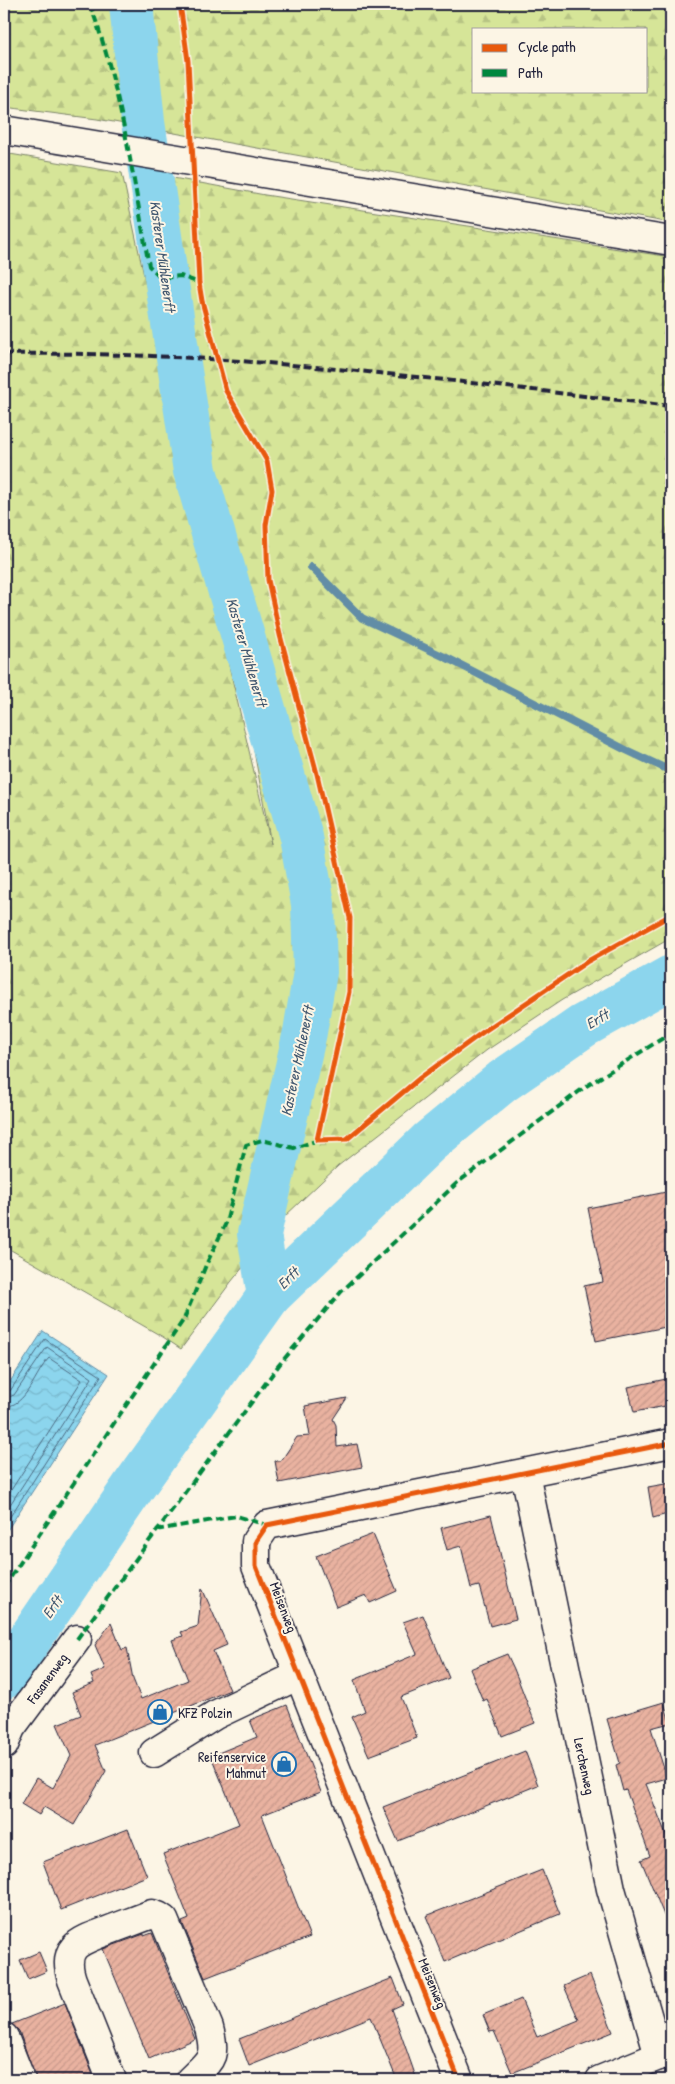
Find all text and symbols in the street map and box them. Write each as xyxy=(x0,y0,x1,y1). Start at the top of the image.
legend xyxy=(472,28,648,92)
text: Cycle path xyxy=(518,36,576,57)
text: Path xyxy=(518,62,543,83)
water label: Kasterer Mühlenerft xyxy=(145,199,182,316)
water label: Kasterer Mühlenerft xyxy=(221,595,273,711)
water label: Kasterer Mühlenerft xyxy=(275,1001,319,1118)
water label: Erft xyxy=(582,1003,615,1034)
water label: Erft xyxy=(272,1261,306,1294)
street label: Meisenweg xyxy=(265,1579,302,1635)
water label: Erft xyxy=(37,1589,69,1622)
street label: Fasanenweg xyxy=(22,1649,73,1708)
shop icon: KFZ Polzin xyxy=(147,1699,173,1725)
place label: KFZ Polzin xyxy=(178,1703,232,1722)
street label: Lerchenweg xyxy=(569,1736,600,1796)
place label: Reifenservice Mahmut xyxy=(198,1747,266,1782)
shop icon: Reifenservice Mahmut xyxy=(271,1751,297,1777)
street label: Meisenweg xyxy=(413,1955,452,2011)

